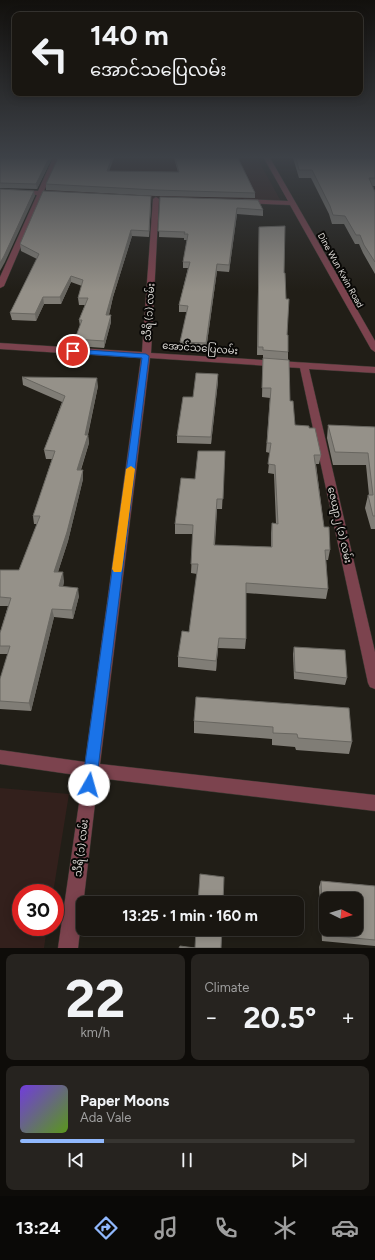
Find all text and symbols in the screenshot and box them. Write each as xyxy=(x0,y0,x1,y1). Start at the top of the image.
text: 140 m xyxy=(90,18,169,52)
icon: left xyxy=(24,28,76,80)
text: အောင်သပြေလမ်း xyxy=(90,59,227,81)
street label: Dine Wun Kwin Road xyxy=(316,231,366,309)
street label: သီရိ (၁) လမ်း xyxy=(140,283,159,341)
pin xyxy=(56,334,90,368)
street label: အောင်သပြေလမ်း xyxy=(162,338,238,359)
icon: arrive xyxy=(62,340,84,362)
street label: ဇေယျာ၂ (၁) လမ်း xyxy=(323,485,356,565)
position arrow xyxy=(68,764,110,806)
street label: သီရိ (၁) လမ်း xyxy=(70,818,93,878)
speed limit sign: 30 xyxy=(12,884,64,936)
north arrow xyxy=(319,892,363,936)
map controls xyxy=(319,892,363,936)
text: 13:25 · 1 min · 160 m xyxy=(122,907,258,925)
text: 22 xyxy=(65,968,125,1030)
text: Climate xyxy=(205,980,249,995)
text: 20.5° xyxy=(243,999,316,1036)
text: − xyxy=(205,1004,218,1031)
text: + xyxy=(341,1004,355,1031)
text: km/h xyxy=(80,1025,110,1040)
text: Paper Moons xyxy=(80,1092,169,1110)
text: Ada Vale xyxy=(80,1110,131,1125)
icon: previous xyxy=(65,1149,87,1171)
icon: pause xyxy=(176,1149,198,1171)
icon: next xyxy=(288,1149,310,1171)
icon: directions xyxy=(92,1214,120,1242)
icon: music xyxy=(152,1214,180,1242)
icon: phone xyxy=(212,1214,240,1242)
icon: climate xyxy=(271,1214,299,1242)
icon: car xyxy=(331,1214,359,1242)
text: 13:24 xyxy=(16,1217,61,1239)

